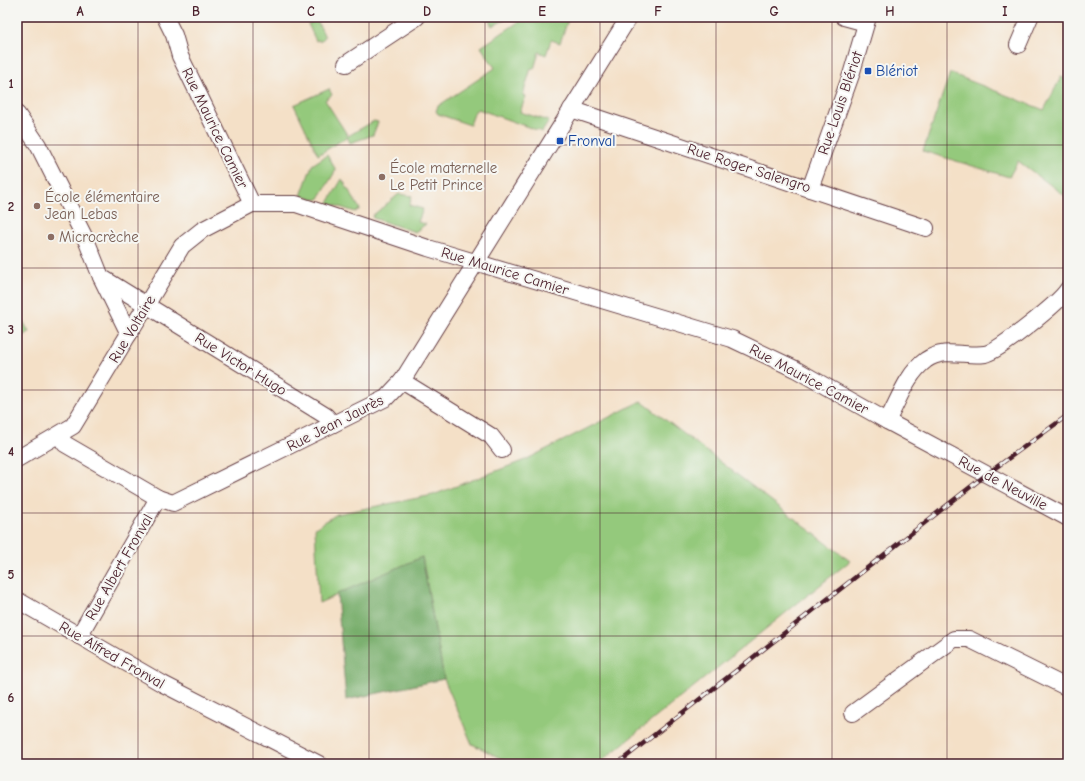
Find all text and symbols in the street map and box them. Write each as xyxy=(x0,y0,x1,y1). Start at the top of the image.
text: A xyxy=(76,4,84,19)
text: B xyxy=(192,4,200,19)
text: C xyxy=(307,4,315,19)
text: D xyxy=(423,4,431,19)
text: E xyxy=(538,4,546,19)
text: F xyxy=(654,4,662,19)
text: G xyxy=(769,4,779,19)
text: H xyxy=(885,4,895,19)
text: I xyxy=(1002,4,1008,19)
street label: Rue Louis Blériot xyxy=(814,48,866,157)
place label: Blériot xyxy=(876,62,918,80)
street label: Rue Maurice Camier xyxy=(178,65,252,192)
marker: Blériot xyxy=(863,66,873,76)
text: 1 xyxy=(8,76,14,91)
place label: Fronval xyxy=(568,132,616,150)
marker: Fronval xyxy=(555,136,565,146)
street label: Rue Roger Salengro xyxy=(685,140,813,197)
place label: École maternelle Le Petit Prince xyxy=(390,158,498,194)
marker: École maternelle Le Petit Prince xyxy=(377,172,387,182)
place label: École élémentaire Jean Lebas xyxy=(45,187,160,223)
text: 2 xyxy=(8,199,14,214)
marker: École élémentaire Jean Lebas xyxy=(32,201,42,211)
place label: Microcrèche xyxy=(59,228,139,246)
marker: Microcrèche xyxy=(46,232,56,242)
street label: Rue Maurice Camier xyxy=(439,243,571,299)
street label: Rue Voltaire xyxy=(105,292,159,366)
text: 3 xyxy=(8,322,14,337)
street label: Rue Victor Hugo xyxy=(192,329,290,399)
street label: Rue Maurice Camier xyxy=(746,340,872,418)
street label: Rue Jean Jaurès xyxy=(284,391,386,455)
text: 4 xyxy=(8,444,14,459)
street label: Rue de Neuville xyxy=(955,452,1051,514)
street label: Rue Albert Fronval xyxy=(81,511,157,623)
text: 5 xyxy=(8,567,15,582)
street label: Rue Alfred Fronval xyxy=(56,617,168,693)
text: 6 xyxy=(8,690,15,705)

